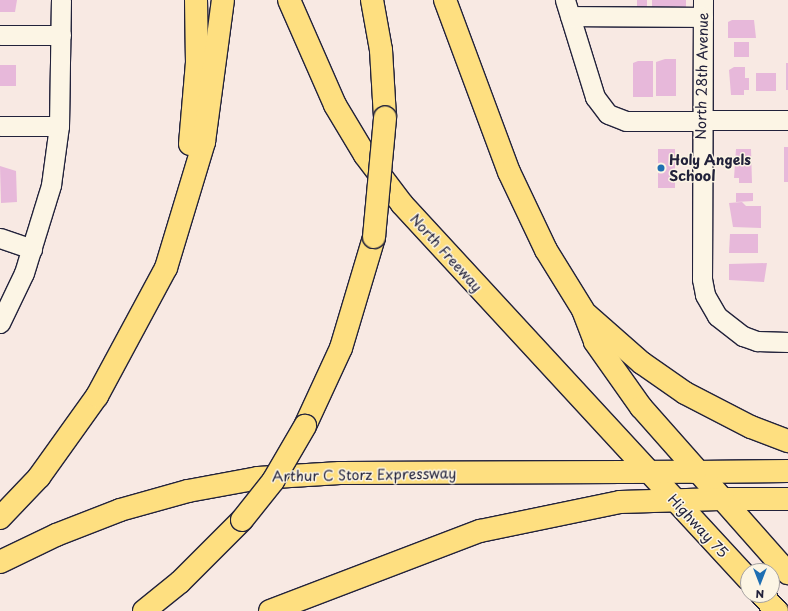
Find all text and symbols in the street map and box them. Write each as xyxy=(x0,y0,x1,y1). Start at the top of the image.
street label: North 28th Avenue xyxy=(692,12,712,140)
place label: Holy Angels School xyxy=(669,152,752,184)
marker: Holy Angels School xyxy=(656,163,666,173)
street label: North Freeway xyxy=(406,210,486,296)
street label: Arthur C Storz Expressway xyxy=(272,465,456,485)
street label: Highway 75 xyxy=(665,491,731,561)
north arrow xyxy=(740,563,780,603)
text: N xyxy=(756,586,764,603)

